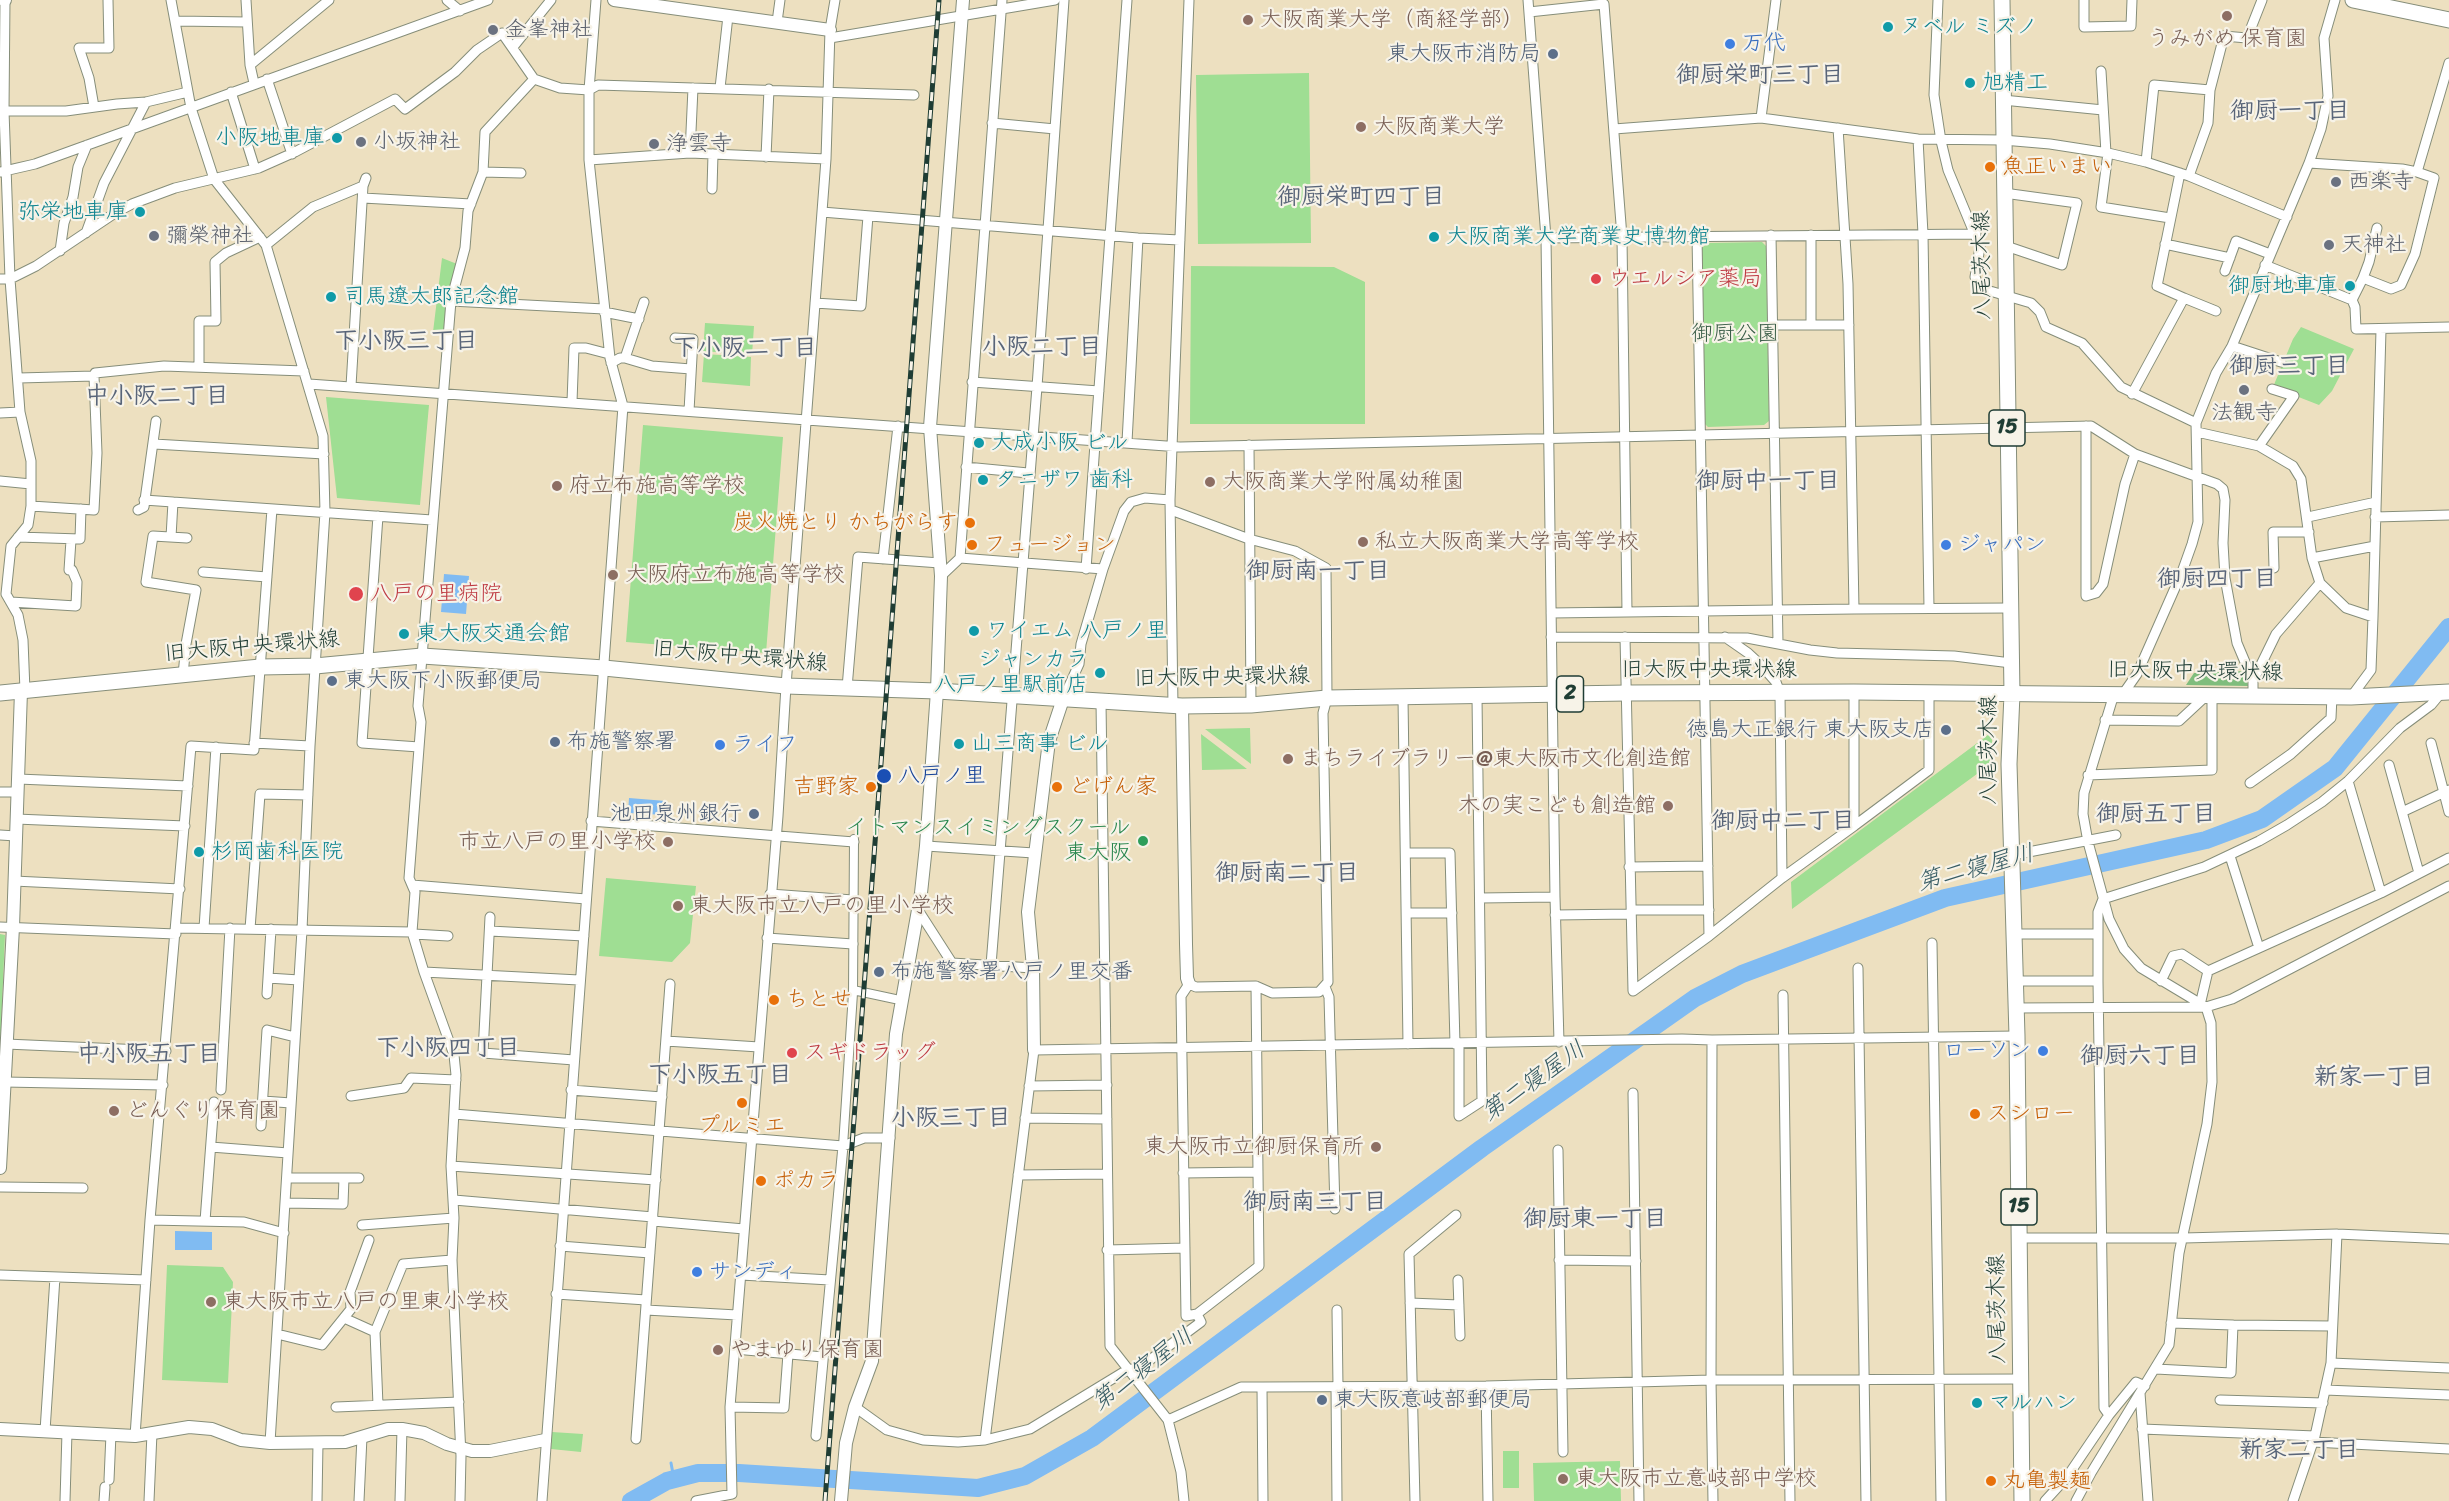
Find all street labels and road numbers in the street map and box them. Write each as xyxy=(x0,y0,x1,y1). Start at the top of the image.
street label: 八尾茨木線 xyxy=(1969,210,1997,320)
road number: 15 xyxy=(1989,410,2025,446)
street label: 旧大阪中央環状線 xyxy=(163,626,341,668)
street label: 旧大阪中央環状線 xyxy=(651,636,829,678)
street label: 旧大阪中央環状線 xyxy=(1621,657,1797,683)
street label: 旧大阪中央環状線 xyxy=(2107,657,2283,687)
street label: 旧大阪中央環状線 xyxy=(1134,663,1310,693)
road number: 2 xyxy=(1556,676,1584,712)
street label: 八尾茨木線 xyxy=(1976,695,2002,805)
road number: 15 xyxy=(2001,1189,2037,1225)
street label: 八尾茨木線 xyxy=(1984,1254,2012,1364)

